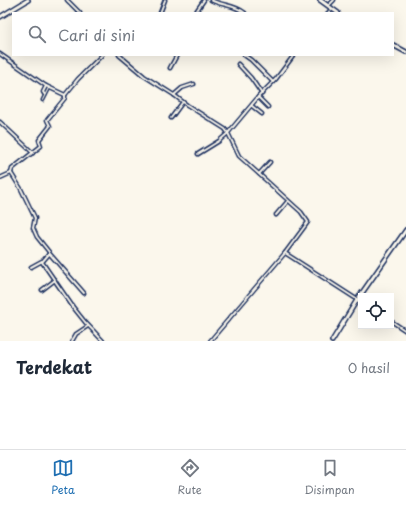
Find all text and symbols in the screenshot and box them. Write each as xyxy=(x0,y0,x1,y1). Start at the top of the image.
search box xyxy=(12,12,394,56)
icon: search xyxy=(26,23,48,45)
text: Cari di sini xyxy=(58,23,135,46)
map controls xyxy=(358,293,394,329)
button: locate xyxy=(358,293,394,329)
text: Terdekat xyxy=(16,354,92,380)
text: 0 hasil xyxy=(348,358,390,377)
tab: Peta xyxy=(51,457,75,498)
tab: Rute xyxy=(178,457,202,498)
tab: Disimpan xyxy=(304,457,355,498)

